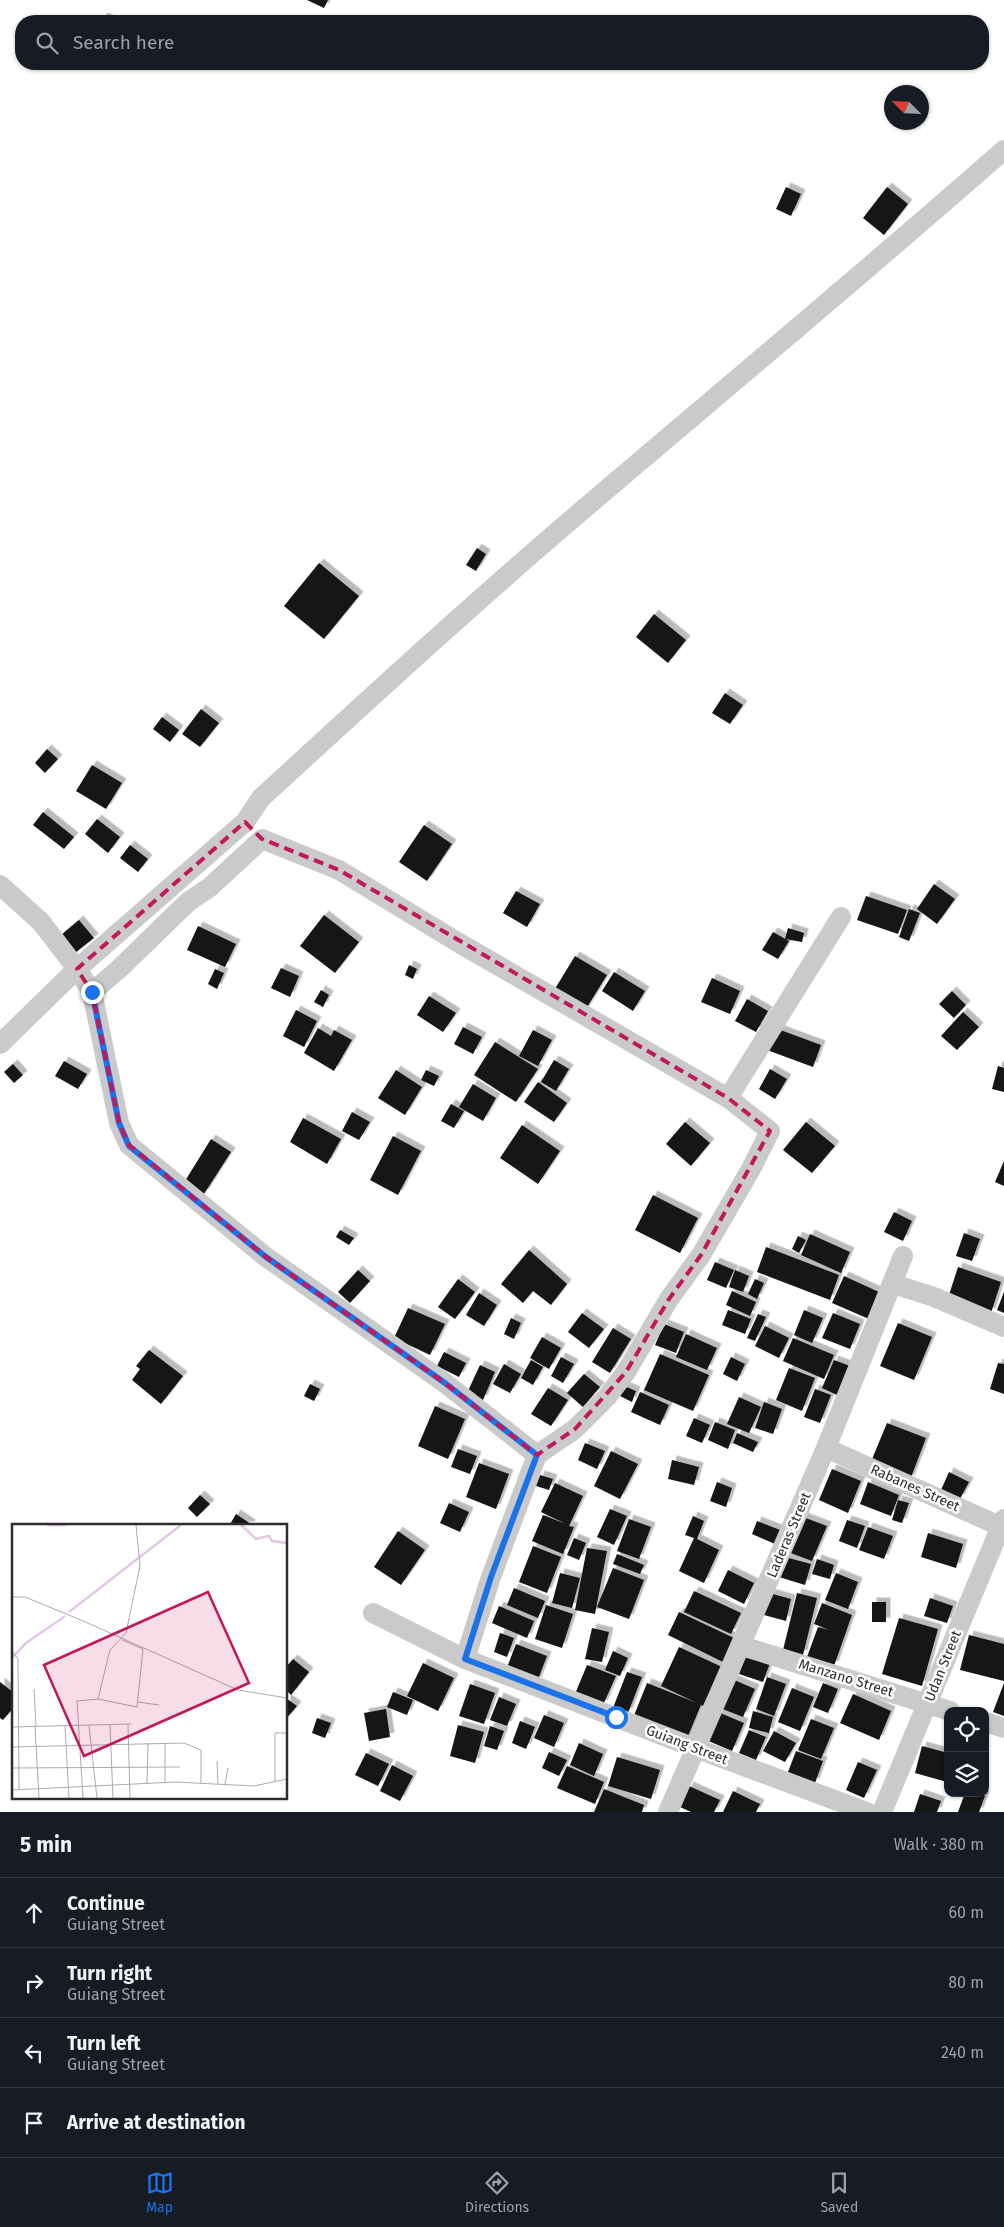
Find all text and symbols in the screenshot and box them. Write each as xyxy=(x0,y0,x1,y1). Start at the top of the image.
search box xyxy=(15,15,989,70)
icon: search xyxy=(33,29,61,57)
text: Search here xyxy=(73,31,174,54)
north arrow xyxy=(884,85,929,130)
route end xyxy=(81,981,104,1004)
street label: Rabanes Street xyxy=(868,1461,963,1516)
street label: Laderas Street xyxy=(763,1489,815,1580)
inset map xyxy=(12,1524,288,1800)
street label: Udan Street xyxy=(921,1627,965,1704)
street label: Manzano Street xyxy=(797,1655,896,1701)
route start xyxy=(605,1706,628,1729)
map controls xyxy=(944,1707,989,1797)
button: locate xyxy=(944,1707,989,1752)
street label: Guiang Street xyxy=(644,1722,731,1769)
button: layers xyxy=(944,1752,989,1797)
text: 5 min xyxy=(20,1832,72,1858)
text: Walk · 380 m xyxy=(894,1835,984,1854)
text: Continue xyxy=(67,1892,145,1915)
icon: ahead xyxy=(20,1899,48,1927)
text: 60 m xyxy=(949,1903,984,1922)
text: Guiang Street xyxy=(67,1915,165,1934)
text: Turn right xyxy=(67,1962,152,1985)
icon: right xyxy=(20,1969,48,1997)
text: 80 m xyxy=(948,1973,984,1992)
text: Guiang Street xyxy=(67,1985,165,2004)
text: Turn left xyxy=(67,2032,141,2055)
icon: left xyxy=(20,2039,48,2067)
text: 240 m xyxy=(941,2043,984,2062)
text: Guiang Street xyxy=(67,2055,165,2074)
icon: arrive xyxy=(20,2109,48,2137)
text: Arrive at destination xyxy=(67,2111,246,2134)
tab: Map xyxy=(146,2169,174,2216)
tab: Directions xyxy=(465,2169,529,2216)
tab: Saved xyxy=(820,2169,858,2216)

